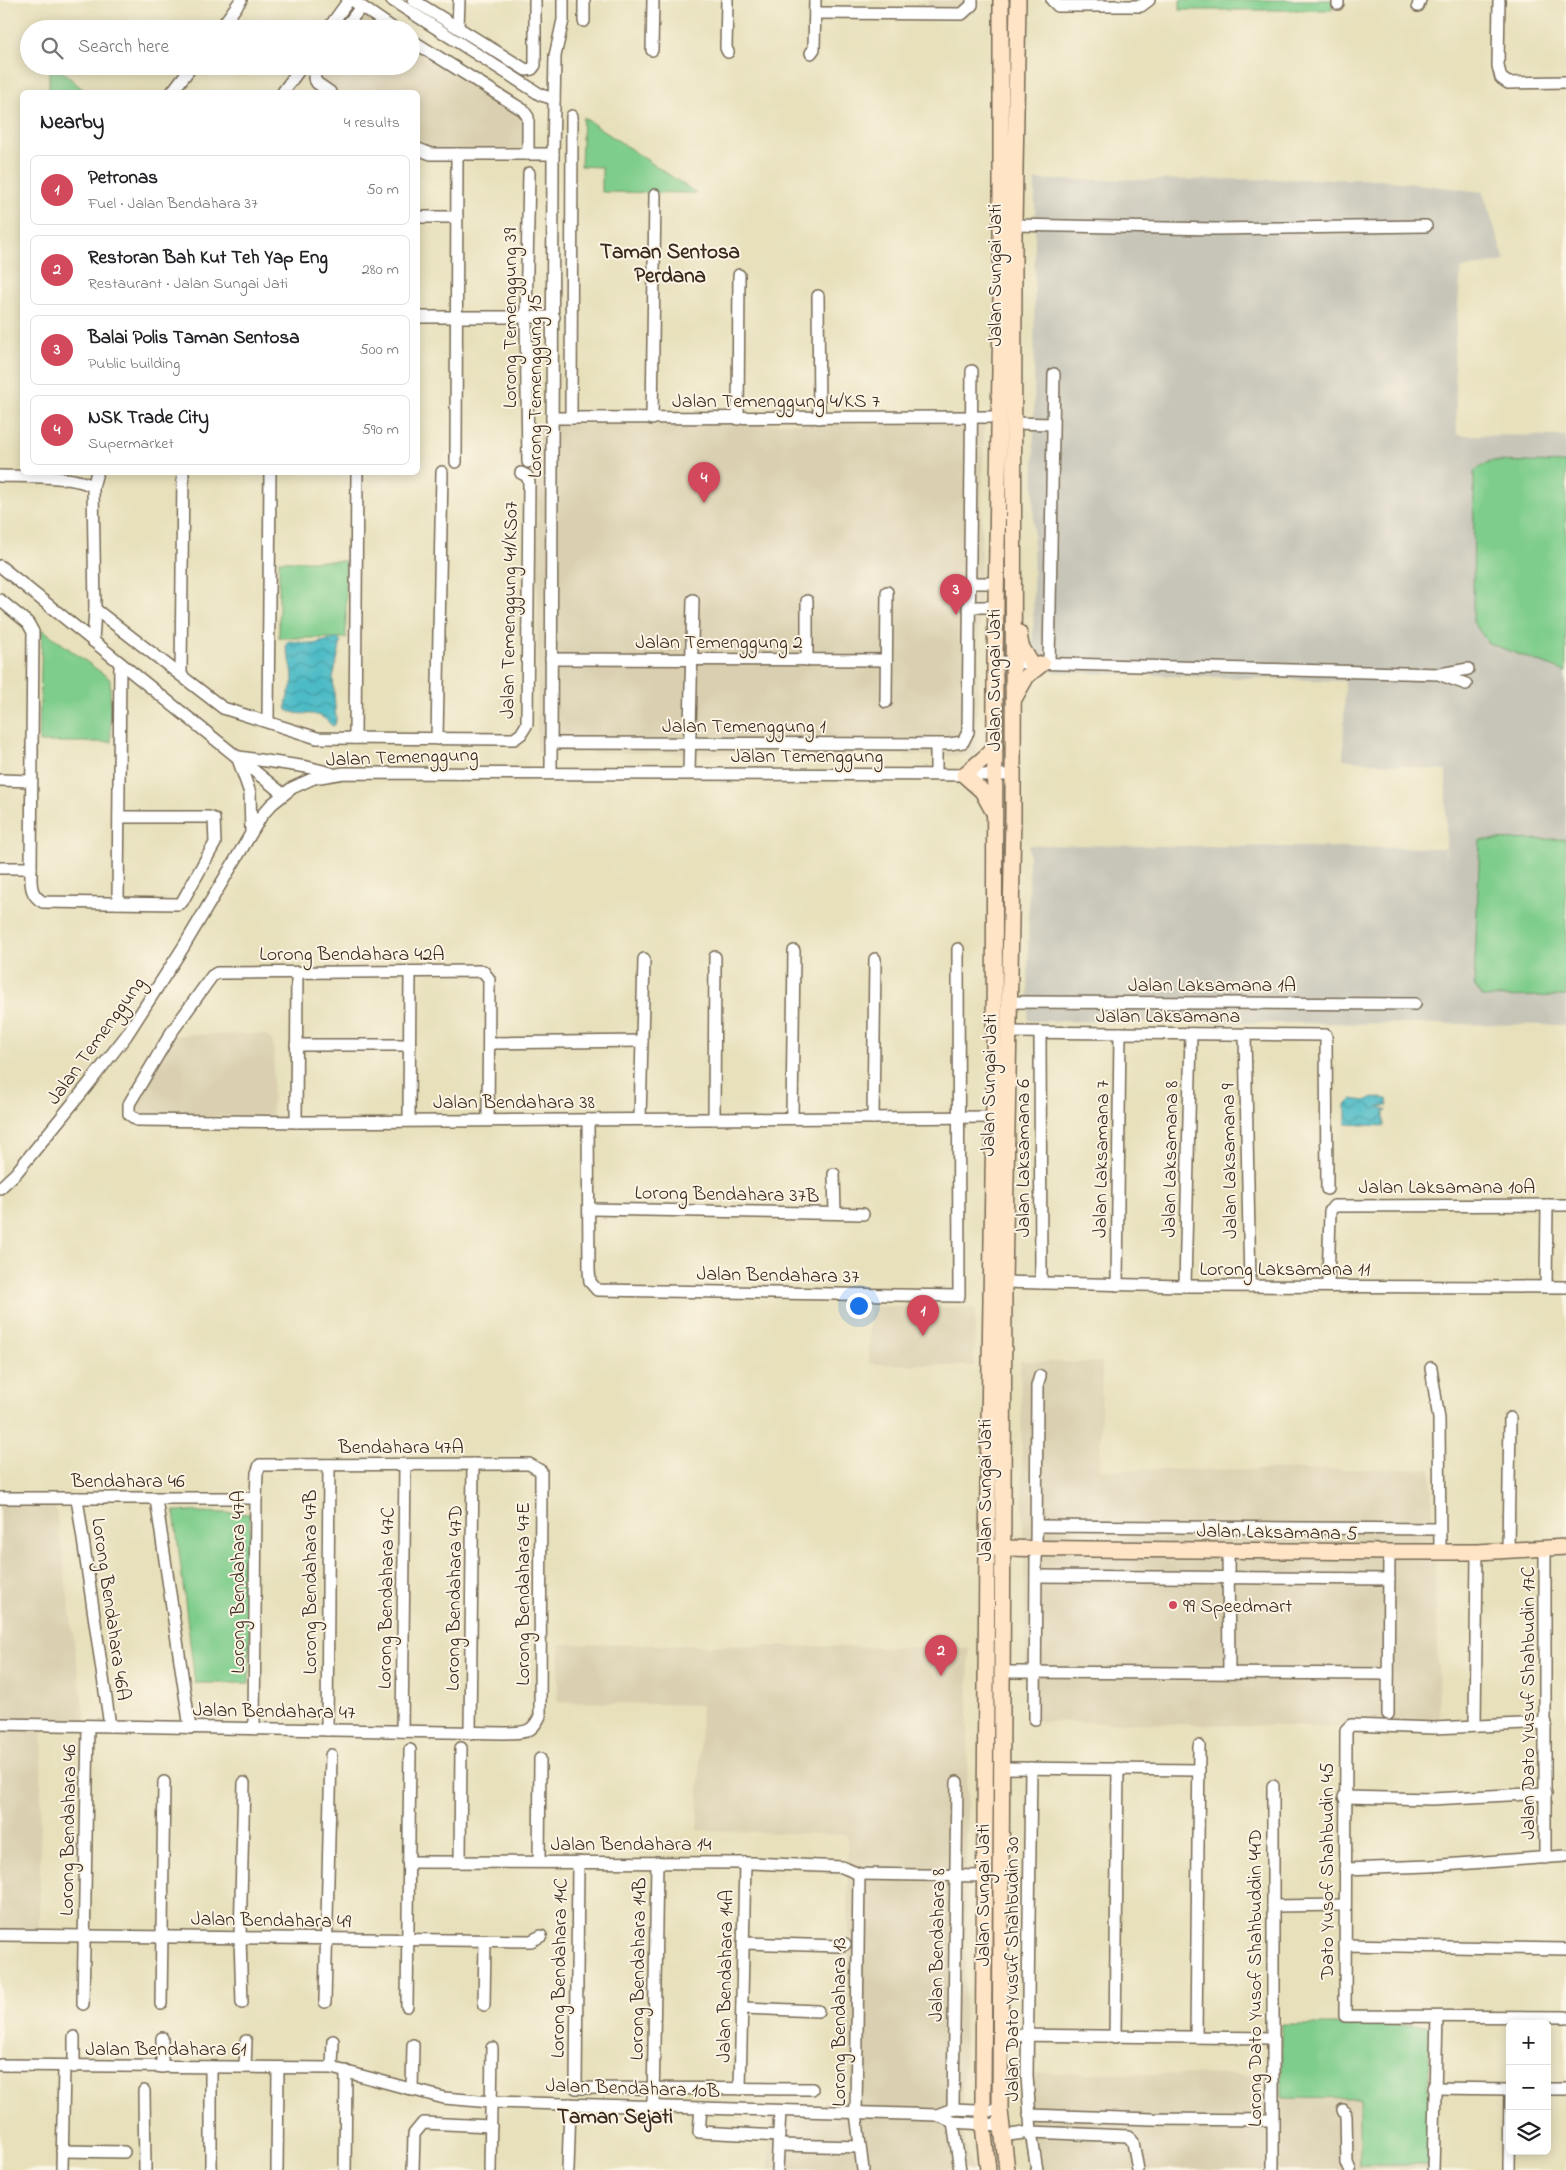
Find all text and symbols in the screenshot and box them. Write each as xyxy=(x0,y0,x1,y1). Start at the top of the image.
search box xyxy=(20,20,420,75)
icon: search xyxy=(38,34,66,62)
text: Search here xyxy=(78,34,169,61)
text: Nearby xyxy=(40,108,104,138)
text: 4 results xyxy=(344,111,400,135)
text: Petronas xyxy=(88,165,158,192)
text: 1 xyxy=(54,178,60,202)
text: 50 m xyxy=(367,178,399,202)
text: Fuel · Jalan Bendahara 37 xyxy=(88,192,258,216)
street label: Jalan Sungai Jati xyxy=(982,204,1012,346)
street label: Lorong Temenggung 39 xyxy=(497,228,527,408)
district label: Taman Sentosa Perdana xyxy=(600,238,740,292)
text: Restoran Bah Kut Teh Yap Eng xyxy=(88,245,328,272)
text: 2 xyxy=(53,258,61,282)
text: 280 m xyxy=(362,258,399,282)
text: Restaurant · Jalan Sungai Jati xyxy=(88,272,288,296)
street label: Lorong Temenggung 15 xyxy=(522,294,552,478)
text: Balai Polis Taman Sentosa xyxy=(88,325,299,352)
text: 3 xyxy=(54,338,60,362)
text: 500 m xyxy=(360,338,399,362)
text: Public building xyxy=(88,352,180,376)
street label: Jalan Temenggung 4/KS 7 xyxy=(672,388,880,418)
text: NSK Trade City xyxy=(88,405,209,432)
text: 4 xyxy=(54,418,60,442)
text: 590 m xyxy=(362,418,399,442)
text: Supermarket xyxy=(88,432,174,456)
pin: 4 xyxy=(688,462,720,503)
street label: Jalan Temenggung 41/KS07 xyxy=(494,501,528,719)
pin: 3 xyxy=(940,574,972,615)
street label: Jalan Sungai Jati xyxy=(981,609,1011,751)
street label: Jalan Temenggung 2 xyxy=(635,629,803,659)
street label: Jalan Temenggung 1 xyxy=(662,713,826,743)
street label: Jalan Temenggung xyxy=(325,741,479,777)
street label: Jalan Temenggung xyxy=(731,743,883,773)
street label: Lorong Bendahara 42A xyxy=(259,941,445,971)
street label: Jalan Temenggung xyxy=(40,971,154,1112)
street label: Jalan Laksamana 1A xyxy=(1128,972,1296,1001)
street label: Jalan Laksamana xyxy=(1096,1003,1240,1032)
street label: Jalan Sungai Jati xyxy=(975,1013,1007,1157)
street label: Jalan Laksamana 6 xyxy=(1010,1079,1039,1237)
street label: Jalan Laksamana 7 xyxy=(1087,1080,1118,1238)
street label: Jalan Laksamana 8 xyxy=(1156,1080,1187,1238)
street label: Jalan Laksamana 9 xyxy=(1215,1083,1246,1239)
street label: Jalan Bendahara 38 xyxy=(433,1089,595,1118)
street label: Jalan Laksamana 10A xyxy=(1359,1174,1535,1203)
street label: Lorong Bendahara 37B xyxy=(634,1179,820,1213)
street label: Lorong Laksamana 11 xyxy=(1200,1256,1370,1286)
street label: Jalan Bendahara 37 xyxy=(696,1261,860,1292)
your location xyxy=(846,1293,872,1319)
pin: 1 xyxy=(907,1295,939,1336)
street label: Jalan Sungai Jati xyxy=(972,1419,1002,1561)
street label: Bendahara 47A xyxy=(337,1434,464,1463)
street label: Bendahara 46 xyxy=(70,1468,185,1497)
street label: Lorong Bendahara 47A xyxy=(225,1490,255,1674)
street label: Lorong Bendahara 47B xyxy=(297,1490,327,1674)
street label: Lorong Bendahara 47E xyxy=(510,1502,540,1686)
street label: Lorong Bendahara 47D xyxy=(439,1505,473,1691)
street label: Lorong Bendahara 47C xyxy=(371,1507,405,1689)
street label: Lorong Bendahara 46A xyxy=(81,1516,137,1703)
street label: Jalan Laksamana 5 xyxy=(1196,1518,1358,1549)
street label: Jalan Dato Yusuf Shahbudin 17C xyxy=(1515,1566,1544,1840)
place label: 99 Speedmart xyxy=(1183,1593,1292,1622)
marker: 99 Speedmart xyxy=(1167,1599,1179,1611)
pin: 2 xyxy=(925,1635,957,1676)
street label: Jalan Bendahara 47 xyxy=(192,1697,356,1728)
street label: Lorong Bendahara 46 xyxy=(54,1744,87,1916)
street label: Dato Yusof Shahbudin 45 xyxy=(1314,1763,1343,1980)
street label: Jalan Sungai Jati xyxy=(970,1824,1000,1966)
street label: Lorong Dato Yusof Shahbuddin 44D xyxy=(1242,1829,1272,2127)
street label: Jalan Bendahara 14 xyxy=(551,1831,711,1860)
street label: Jalan Dato Yusuf Shahbudin 30 xyxy=(999,1836,1028,2101)
street label: Jalan Bendahara 8 xyxy=(923,1868,954,2022)
street label: Lorong Bendahara 14B xyxy=(623,1877,657,2061)
street label: Lorong Bendahara 14C xyxy=(544,1878,578,2059)
street label: Jalan Bendahara 14A xyxy=(710,1889,743,2063)
street label: Jalan Bendahara 49 xyxy=(190,1906,351,1937)
street label: Lorong Bendahara 13 xyxy=(826,1937,856,2107)
map controls xyxy=(1506,2020,1551,2155)
button: + xyxy=(1506,2020,1551,2065)
street label: Jalan Bendahara 61 xyxy=(85,2036,247,2065)
button: − xyxy=(1506,2065,1551,2110)
street label: Jalan Bendahara 10B xyxy=(545,2072,721,2107)
district label: Taman Sejati xyxy=(557,2103,673,2133)
button: layers xyxy=(1506,2110,1551,2155)

